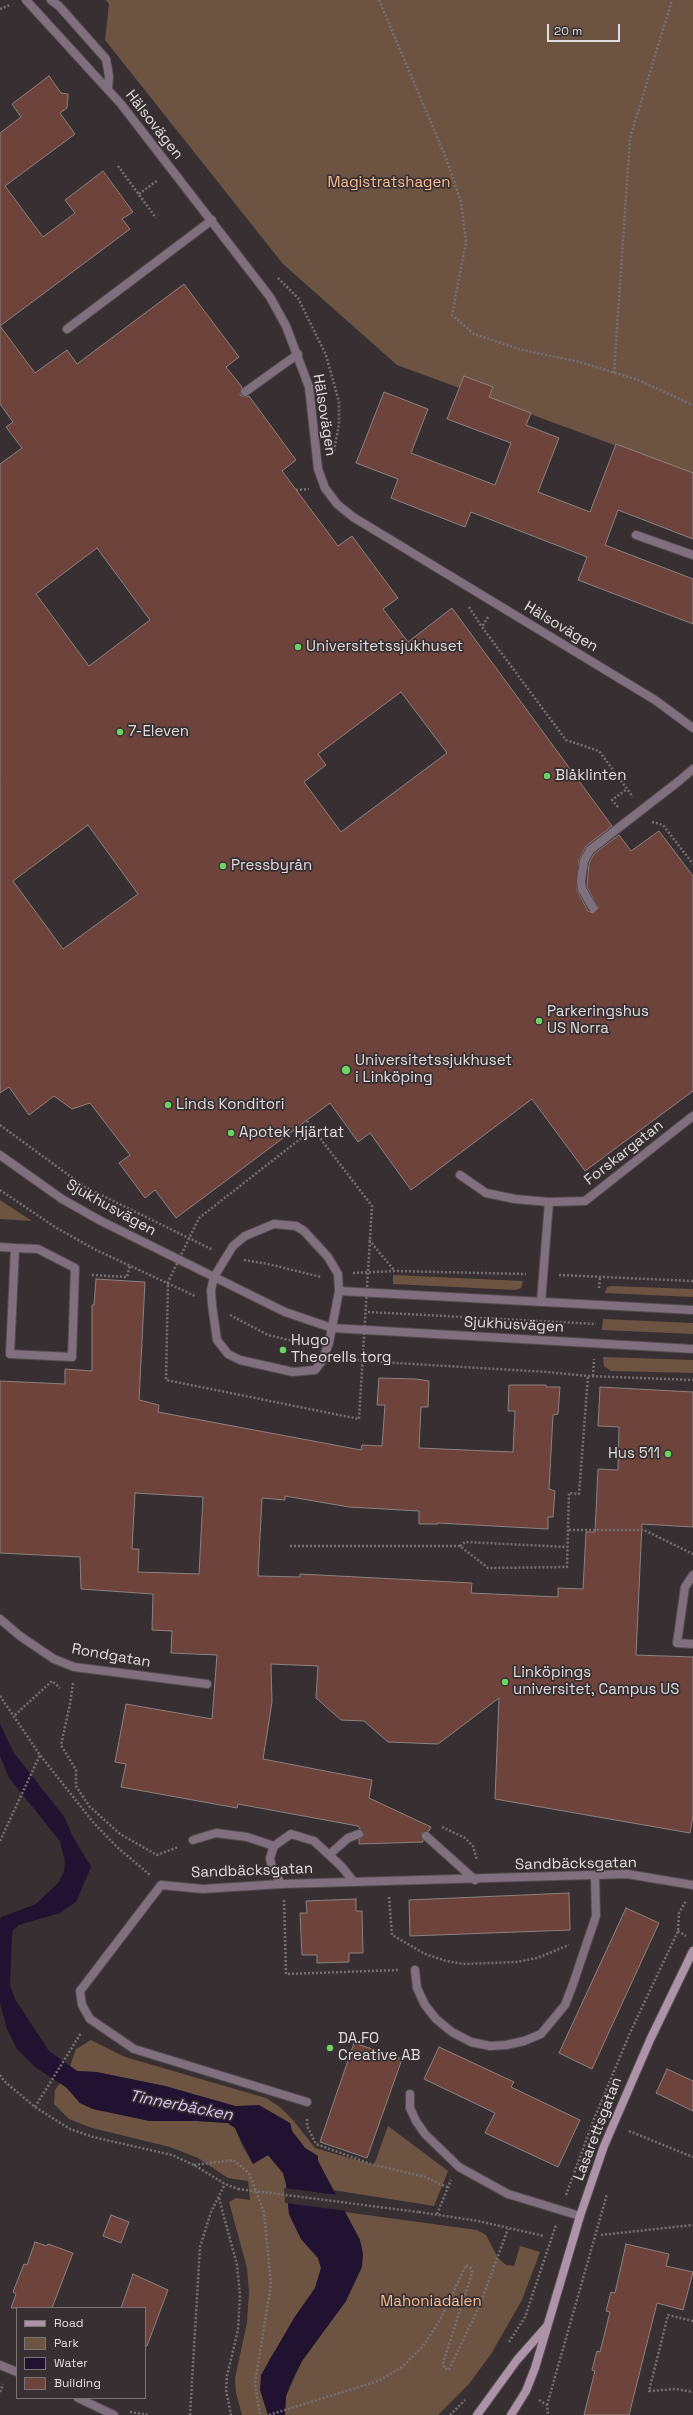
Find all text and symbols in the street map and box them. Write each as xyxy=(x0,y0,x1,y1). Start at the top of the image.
scale bar xyxy=(549,16,622,42)
text: 20 m xyxy=(554,23,582,39)
street label: Hälsovägen xyxy=(121,87,187,163)
park label: Magistratshagen xyxy=(327,174,451,192)
street label: Hälsovägen xyxy=(309,373,339,457)
street label: Hälsovägen xyxy=(521,598,601,656)
place label: Universitetssjukhuset xyxy=(306,638,463,656)
marker: Universitetssjukhuset xyxy=(293,642,303,652)
place label: 7-Eleven xyxy=(128,723,189,741)
marker: 7-Eleven xyxy=(115,727,125,737)
place label: Blåklinten xyxy=(555,767,626,785)
marker: Blåklinten xyxy=(542,771,552,781)
place label: Pressbyrån xyxy=(231,857,312,875)
marker: Pressbyrån xyxy=(218,861,228,871)
place label: Parkeringshus US Norra xyxy=(547,1003,649,1038)
marker: Parkeringshus US Norra xyxy=(534,1016,544,1026)
place label: Universitetssjukhuset i Linköping xyxy=(355,1052,512,1087)
marker: Universitetssjukhuset i Linköping xyxy=(340,1064,352,1076)
place label: Linds Konditori xyxy=(176,1096,284,1114)
marker: Linds Konditori xyxy=(163,1100,173,1110)
street label: Forskargatan xyxy=(581,1117,667,1189)
place label: Apotek Hjärtat xyxy=(239,1124,344,1142)
marker: Apotek Hjärtat xyxy=(226,1128,236,1138)
street label: Sjukhusvägen xyxy=(63,1176,159,1240)
street label: Sjukhusvägen xyxy=(464,1313,564,1337)
place label: Hugo Theorells torg xyxy=(291,1332,391,1367)
marker: Hugo Theorells torg xyxy=(278,1345,288,1355)
place label: Hus 511 xyxy=(608,1445,660,1463)
marker: Hus 511 xyxy=(663,1449,673,1459)
street label: Rondgatan xyxy=(70,1640,152,1672)
place label: Linköpings universitet, Campus US xyxy=(513,1664,679,1699)
marker: Linköpings universitet, Campus US xyxy=(500,1677,510,1687)
street label: Sandbäcksgatan xyxy=(515,1854,637,1874)
street label: Sandbäcksgatan xyxy=(191,1860,313,1882)
place label: DA.FO Creative AB xyxy=(338,2030,420,2065)
marker: DA.FO Creative AB xyxy=(325,2043,335,2053)
street label: Lasarettsgatan xyxy=(570,2075,626,2183)
water label: Tinnerbäcken xyxy=(128,2087,234,2125)
park label: Mahoniadalen xyxy=(380,2293,482,2311)
legend xyxy=(16,2307,146,2399)
text: Road xyxy=(54,2315,83,2331)
text: Park xyxy=(54,2335,79,2351)
text: Water xyxy=(54,2355,88,2371)
text: Building xyxy=(54,2375,101,2391)

